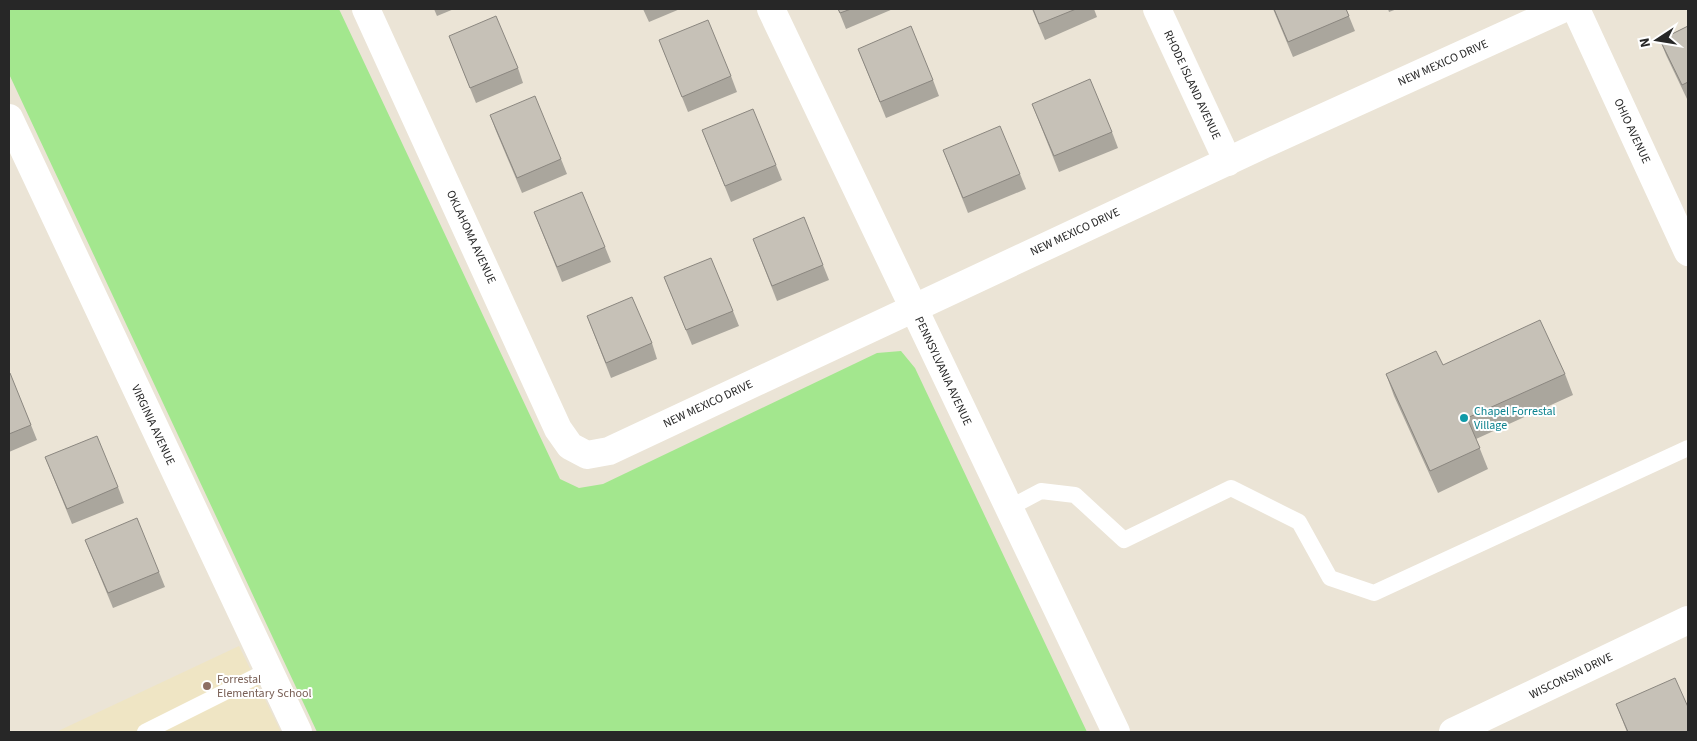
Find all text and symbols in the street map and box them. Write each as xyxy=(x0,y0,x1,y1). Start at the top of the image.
north arrow xyxy=(1632,15,1682,65)
street label: RHODE ISLAND AVENUE xyxy=(1159,28,1225,142)
street label: NEW MEXICO DRIVE xyxy=(1395,36,1491,90)
text: N xyxy=(1635,36,1656,49)
street label: OHIO AVENUE xyxy=(1610,96,1654,166)
street label: OKLAHOMA AVENUE xyxy=(442,187,500,287)
street label: NEW MEXICO DRIVE xyxy=(1027,204,1123,260)
street label: PENNSYLVANIA AVENUE xyxy=(910,314,976,428)
street label: NEW MEXICO DRIVE xyxy=(660,376,756,432)
street label: VIRGINIA AVENUE xyxy=(127,382,179,468)
place label: Chapel Forrestal Village xyxy=(1474,403,1556,434)
marker: Chapel Forrestal Village xyxy=(1458,412,1470,424)
street label: WISCONSIN DRIVE xyxy=(1526,648,1616,704)
place label: Forrestal Elementary School xyxy=(217,671,312,702)
marker: Forrestal Elementary School xyxy=(201,680,213,692)

